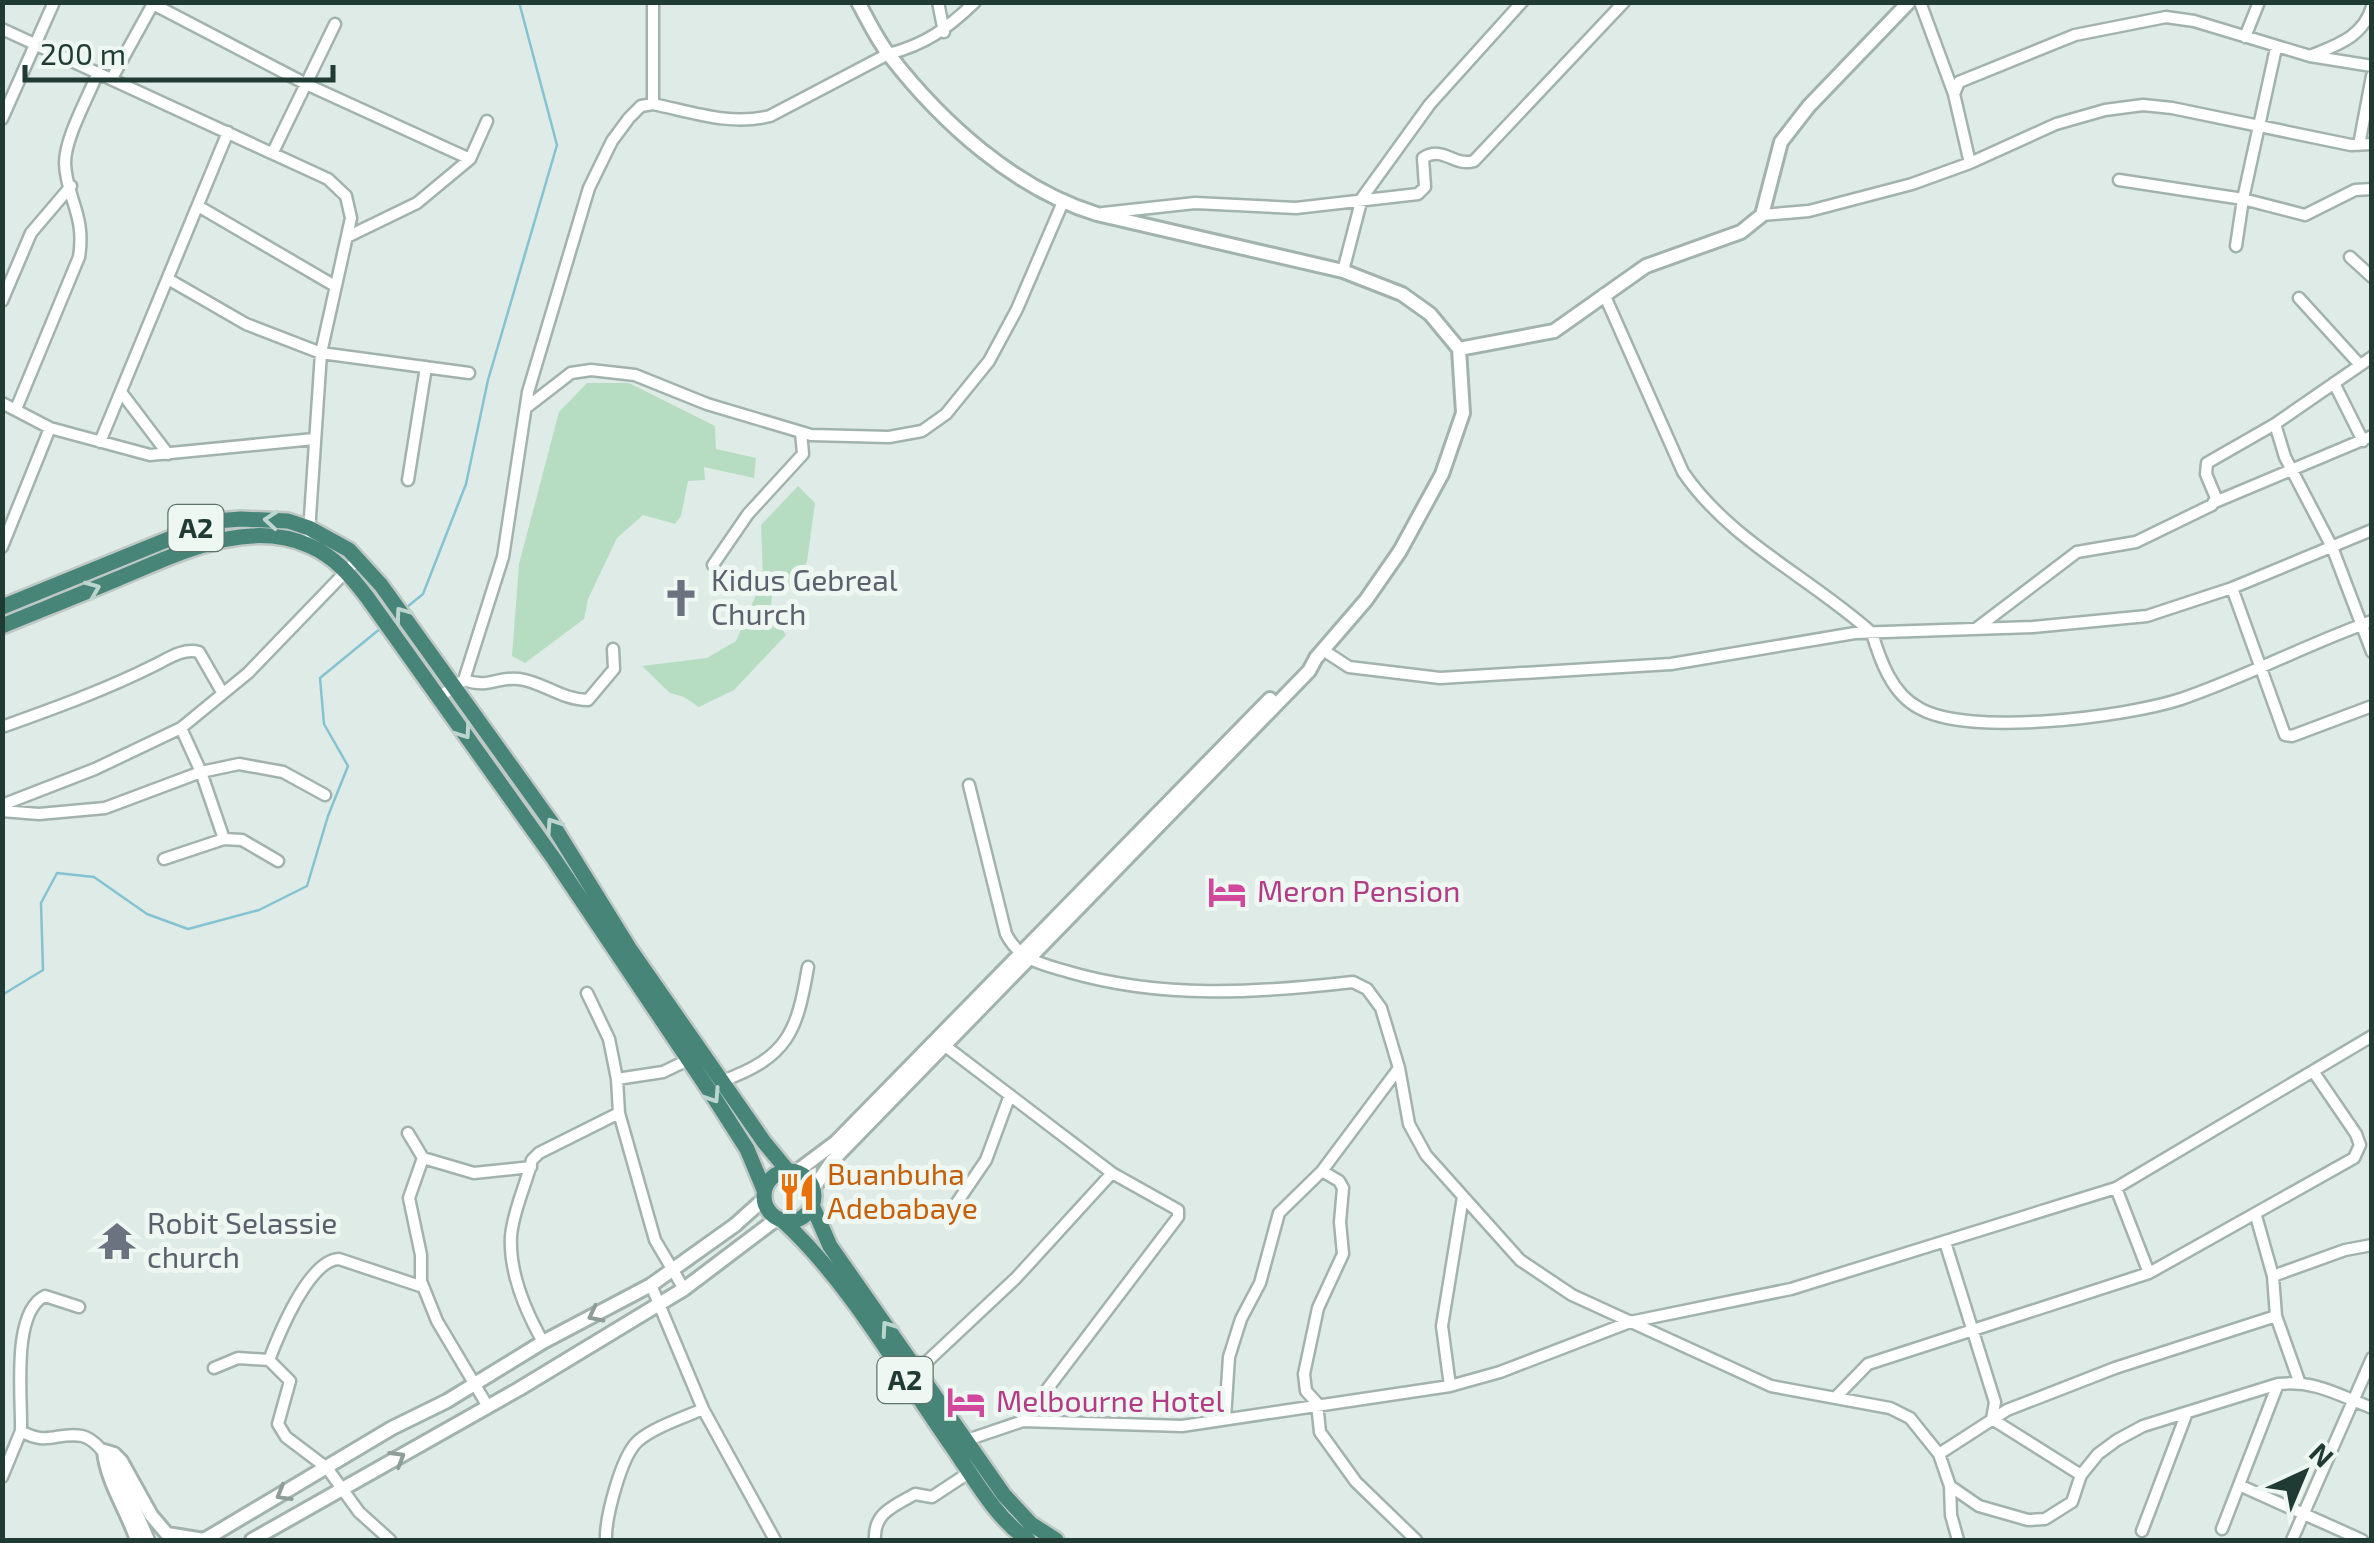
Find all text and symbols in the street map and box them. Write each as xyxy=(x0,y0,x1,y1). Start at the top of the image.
scale bar xyxy=(25,20,332,82)
text: 200 m xyxy=(40,35,126,71)
road number: A2 xyxy=(168,505,224,551)
one-way arrow xyxy=(262,509,278,531)
place label: Kidus Gebreal Church xyxy=(711,561,898,631)
church icon: Kidus Gebreal Church xyxy=(660,577,702,619)
one-way arrow xyxy=(83,581,101,601)
one-way arrow xyxy=(396,607,414,625)
one-way arrow xyxy=(452,721,470,740)
one-way arrow xyxy=(547,818,565,837)
hotel icon: Meron Pension xyxy=(1206,871,1248,913)
place label: Meron Pension xyxy=(1257,872,1460,908)
one-way arrow xyxy=(700,1085,719,1103)
place label: Buanbuha Adebabaye xyxy=(827,1155,978,1225)
restaurant icon: Buanbuha Adebabaye xyxy=(776,1171,818,1213)
place label: Robit Selassie church xyxy=(147,1204,337,1274)
temple icon: Robit Selassie church xyxy=(96,1220,138,1262)
one-way arrow xyxy=(587,1303,605,1322)
one-way arrow xyxy=(882,1321,900,1339)
road number: A2 xyxy=(878,1357,932,1403)
hotel icon: Melbourne Hotel xyxy=(945,1381,987,1423)
place label: Melbourne Hotel xyxy=(996,1382,1224,1418)
north arrow xyxy=(2254,1423,2354,1523)
text: N xyxy=(2303,1435,2341,1474)
one-way arrow xyxy=(387,1451,405,1470)
one-way arrow xyxy=(276,1482,294,1501)

